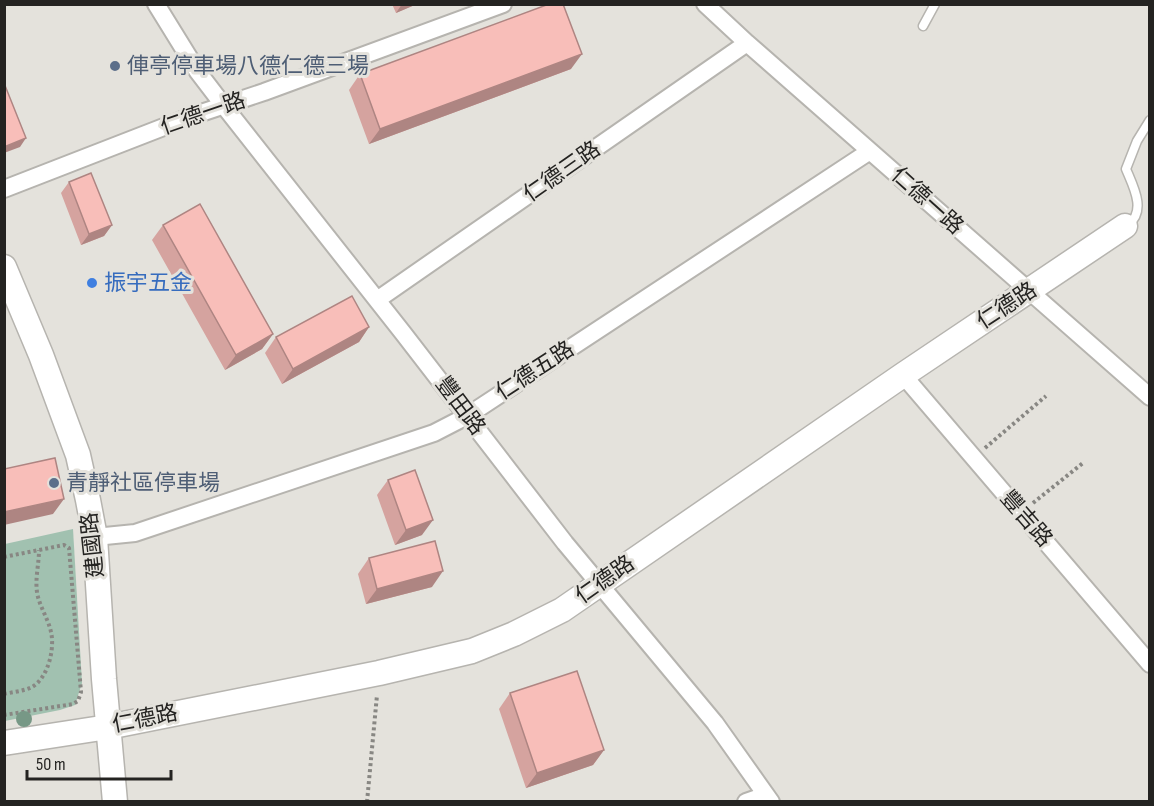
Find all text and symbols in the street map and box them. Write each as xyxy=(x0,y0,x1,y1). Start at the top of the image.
place label: 俥亭停車場八德仁德三場 xyxy=(127,53,369,80)
marker: 俥亭停車場八德仁德三場 xyxy=(108,59,122,73)
street label: 仁德一路 xyxy=(157,87,249,141)
street label: 仁德三路 xyxy=(518,136,606,208)
street label: 仁德一路 xyxy=(885,162,969,240)
place label: 振宇五金 xyxy=(104,270,192,297)
marker: 振宇五金 xyxy=(85,276,99,290)
street label: 仁德路 xyxy=(972,277,1042,335)
street label: 仁德五路 xyxy=(491,336,579,406)
street label: 豐田路 xyxy=(429,372,491,440)
place label: 青靜社區停車場 xyxy=(66,470,220,497)
marker: 青靜社區停車場 xyxy=(47,476,61,490)
street label: 豐吉路 xyxy=(994,485,1058,553)
street label: 建國路 xyxy=(76,511,110,579)
street label: 仁德路 xyxy=(570,550,640,610)
street label: 仁德路 xyxy=(110,699,180,739)
scale bar xyxy=(27,743,171,781)
text: 50 m xyxy=(36,754,66,775)

